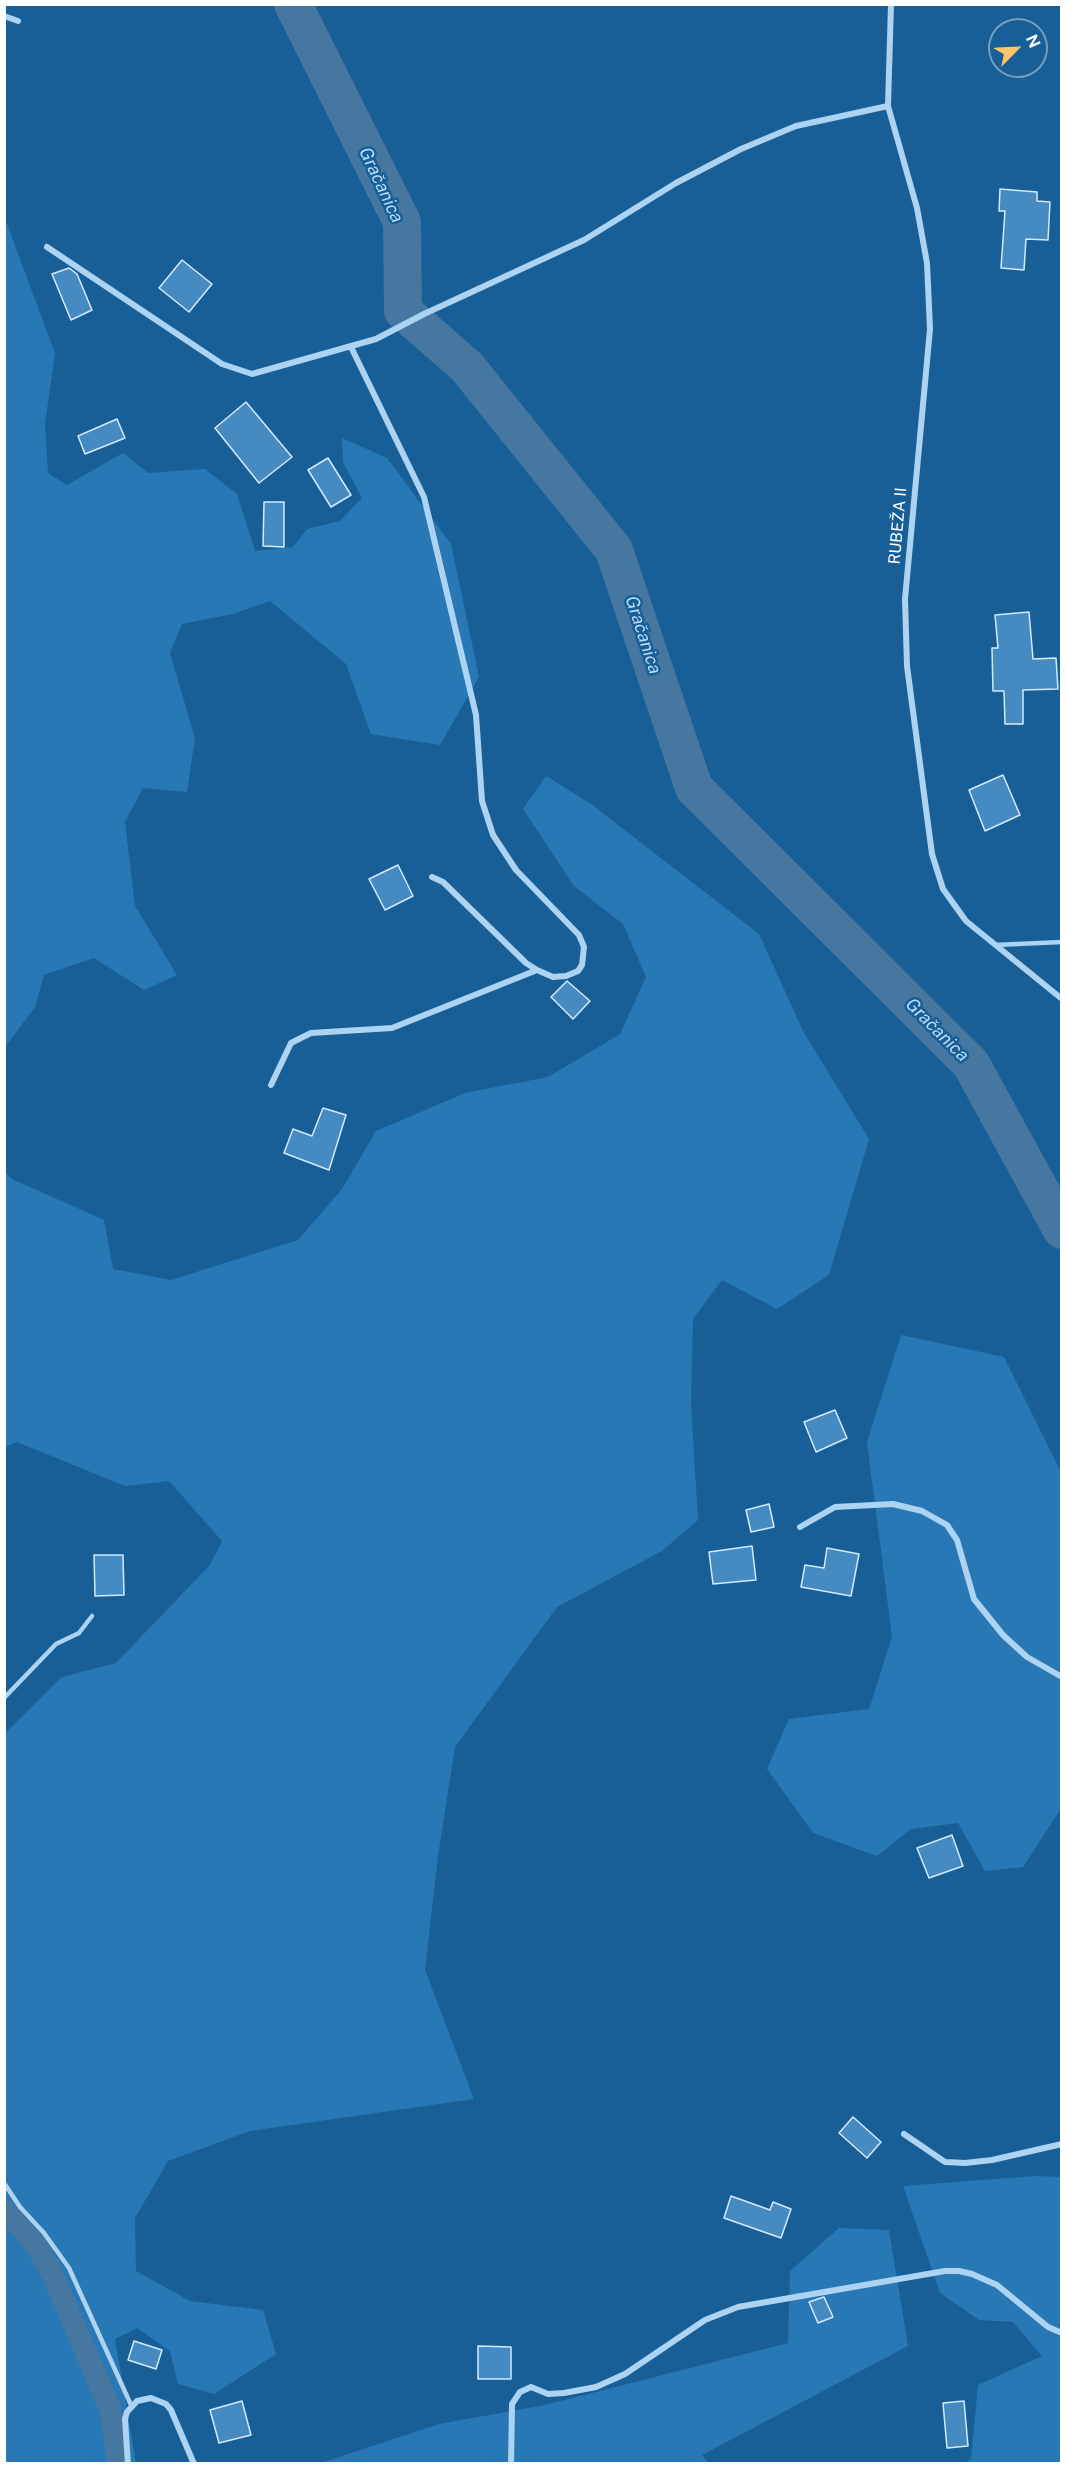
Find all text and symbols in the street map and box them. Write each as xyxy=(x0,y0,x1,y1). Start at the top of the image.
north arrow xyxy=(988,18,1048,78)
text: N xyxy=(1022,32,1044,51)
water label: Gračanica xyxy=(354,144,408,226)
street label: RUBEŽA II xyxy=(885,487,911,565)
water label: Gračanica xyxy=(620,593,666,677)
water label: Gračanica xyxy=(901,994,973,1066)

